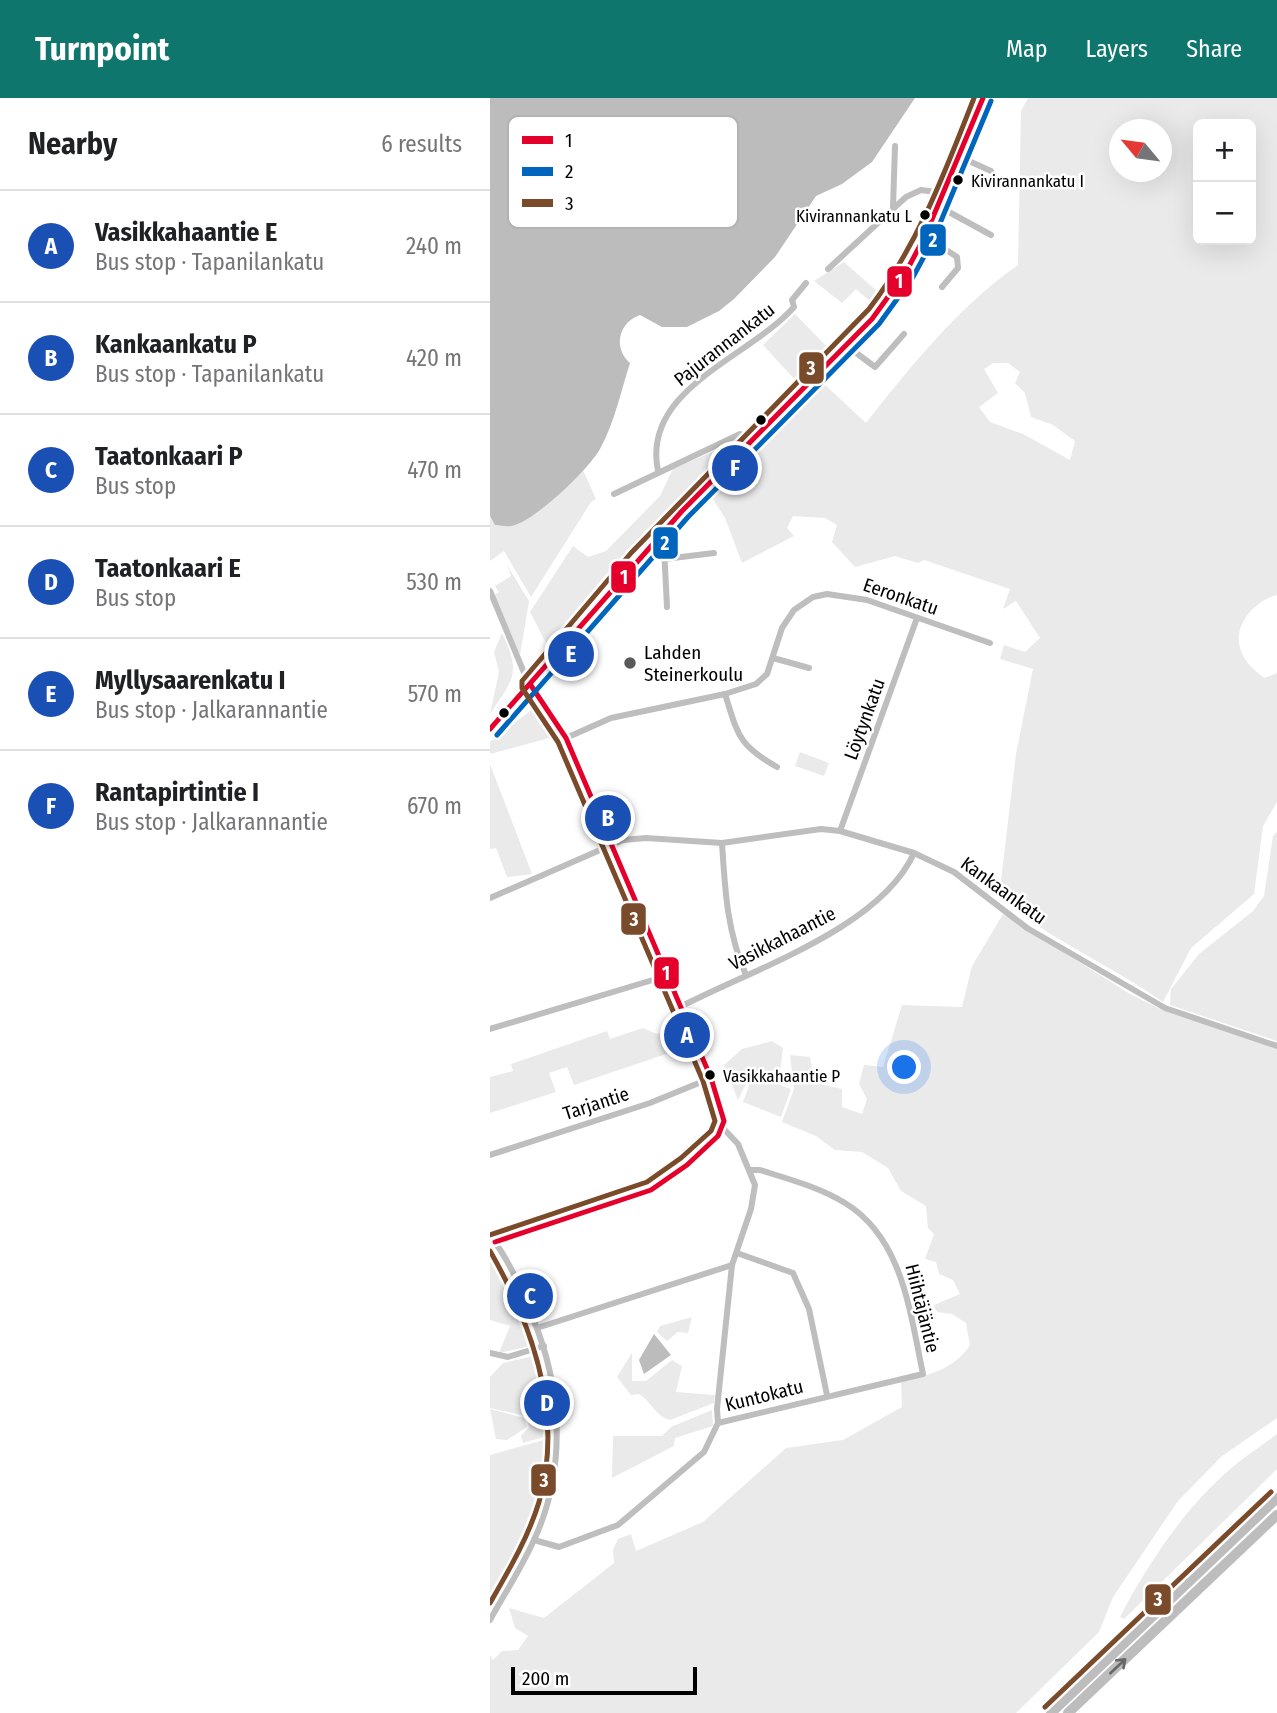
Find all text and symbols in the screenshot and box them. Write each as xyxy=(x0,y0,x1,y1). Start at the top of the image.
text: Turnpoint xyxy=(35,29,169,69)
text: Map xyxy=(1006,35,1048,63)
text: Layers xyxy=(1086,35,1148,63)
text: Share xyxy=(1186,35,1242,63)
legend xyxy=(508,116,738,228)
north arrow xyxy=(1109,119,1172,182)
map controls xyxy=(1193,119,1256,245)
button: + xyxy=(1193,119,1256,182)
text: Nearby xyxy=(28,126,117,162)
text: 1 xyxy=(565,129,572,152)
text: 6 results xyxy=(381,130,462,158)
text: 2 xyxy=(565,160,573,183)
place label: Kivirannankatu I xyxy=(971,171,1084,192)
marker: Kivirannankatu I xyxy=(951,173,965,187)
button: − xyxy=(1193,182,1256,245)
text: 3 xyxy=(565,192,574,215)
place label: Kivirannankatu L xyxy=(796,206,912,227)
marker: Kivirannankatu L xyxy=(918,208,932,222)
text: Vasikkahaantie E xyxy=(95,217,277,248)
line badge: 2 xyxy=(919,223,947,257)
text: 2 xyxy=(928,229,938,252)
text: A xyxy=(45,232,57,260)
text: 240 m xyxy=(406,232,462,260)
text: Bus stop · Tapanilankatu xyxy=(95,248,324,276)
line badge: 1 xyxy=(886,265,913,298)
text: 1 xyxy=(895,270,903,293)
street label: Pajurannankatu xyxy=(669,298,779,391)
text: Kankaankatu P xyxy=(95,329,257,360)
text: B xyxy=(45,344,57,372)
text: 420 m xyxy=(406,344,462,372)
line badge: 3 xyxy=(798,351,825,385)
text: 3 xyxy=(806,357,816,380)
text: Bus stop · Tapanilankatu xyxy=(95,360,324,388)
unlabelled marker xyxy=(754,413,768,427)
text: Taatonkaari P xyxy=(95,441,243,472)
pin: F xyxy=(712,442,758,494)
text: C xyxy=(45,456,57,484)
text: 470 m xyxy=(407,456,462,484)
text: Bus stop xyxy=(95,472,176,500)
line badge: 2 xyxy=(652,526,679,560)
text: 2 xyxy=(660,532,670,555)
text: Taatonkaari E xyxy=(95,553,241,584)
line badge: 1 xyxy=(610,560,637,594)
text: 1 xyxy=(620,566,628,589)
text: D xyxy=(44,568,58,596)
text: 530 m xyxy=(406,568,462,596)
street label: Eeronkatu xyxy=(860,573,941,620)
text: Bus stop xyxy=(95,584,176,612)
pin: E xyxy=(548,628,594,680)
place label: Lahden Steinerkoulu xyxy=(644,641,743,686)
marker: Lahden Steinerkoulu xyxy=(622,655,638,671)
text: Myllysaarenkatu I xyxy=(95,665,286,696)
street label: Löytynkatu xyxy=(839,675,890,763)
text: E xyxy=(46,680,56,708)
text: 570 m xyxy=(408,680,462,708)
text: Bus stop · Jalkarannantie xyxy=(95,696,328,724)
unlabelled marker xyxy=(497,706,511,720)
text: Rantapirtintie I xyxy=(95,777,259,808)
text: F xyxy=(46,792,56,820)
text: 670 m xyxy=(407,792,462,820)
pin: B xyxy=(585,792,631,844)
text: Bus stop · Jalkarannantie xyxy=(95,808,328,836)
street label: Kankaankatu xyxy=(956,852,1051,929)
line badge: 3 xyxy=(620,902,647,936)
street label: Vasikkahaantie xyxy=(725,902,839,975)
text: 3 xyxy=(629,908,639,931)
line badge: 1 xyxy=(653,956,680,990)
text: 1 xyxy=(662,962,670,985)
pin: A xyxy=(664,1009,710,1061)
your location xyxy=(887,1050,921,1084)
place label: Vasikkahaantie P xyxy=(723,1066,840,1087)
marker: Vasikkahaantie P xyxy=(703,1068,717,1082)
street label: Tarjantie xyxy=(560,1082,632,1125)
street label: Hiihtäjäntie xyxy=(900,1261,945,1355)
pin: C xyxy=(507,1270,553,1322)
street label: Kuntokatu xyxy=(723,1375,806,1416)
pin: D xyxy=(524,1377,570,1429)
line badge: 3 xyxy=(530,1463,557,1497)
text: 3 xyxy=(539,1469,549,1492)
line badge: 3 xyxy=(1144,1583,1172,1616)
text: 3 xyxy=(1153,1588,1163,1611)
one-way arrow xyxy=(1109,1658,1126,1675)
scale bar xyxy=(511,1664,696,1696)
text: 200 m xyxy=(522,1667,569,1690)

